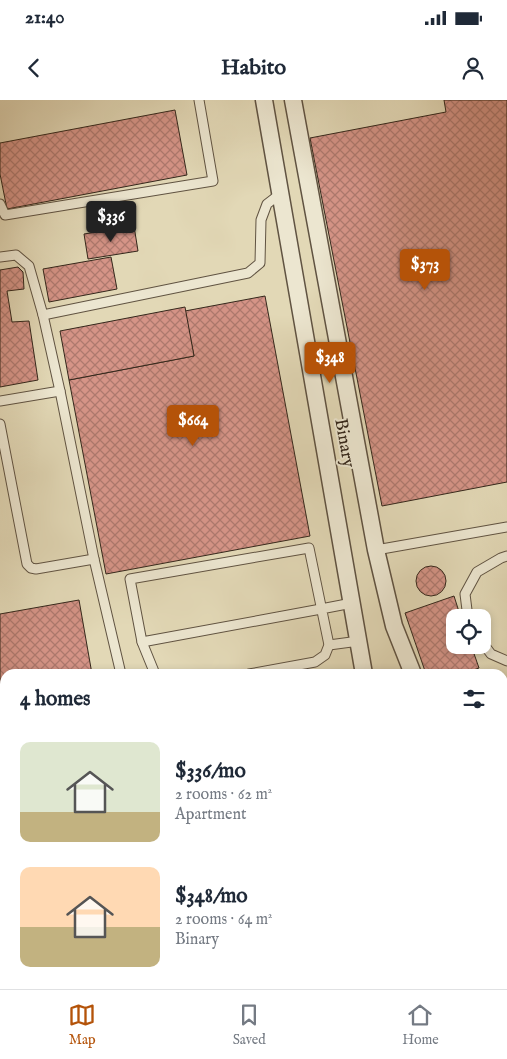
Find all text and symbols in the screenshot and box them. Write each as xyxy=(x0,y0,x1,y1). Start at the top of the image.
text: 21:40 xyxy=(25,6,65,30)
icon: back xyxy=(20,54,48,82)
text: Habito xyxy=(221,54,286,82)
icon: person xyxy=(459,54,487,82)
pin: $336 xyxy=(81,200,141,243)
text: $336 xyxy=(97,207,125,227)
pin: $373 xyxy=(395,248,455,291)
text: $373 xyxy=(411,255,439,275)
pin: $348 xyxy=(300,342,360,384)
text: $348 xyxy=(316,348,344,368)
pin: $664 xyxy=(163,404,223,447)
text: $664 xyxy=(178,411,208,431)
street label: Binary xyxy=(328,417,360,470)
map controls xyxy=(446,609,491,654)
button: locate xyxy=(446,609,491,654)
icon: filters xyxy=(460,685,488,713)
text: 4 homes xyxy=(20,686,90,713)
text: $336/mo xyxy=(175,758,246,785)
icon: home xyxy=(60,762,120,822)
text: 2 rooms · 62 m² xyxy=(175,785,272,805)
text: Apartment xyxy=(175,805,246,825)
text: $348/mo xyxy=(175,883,248,910)
icon: home xyxy=(60,887,120,947)
text: 2 rooms · 64 m² xyxy=(175,910,273,930)
text: Binary xyxy=(175,930,219,950)
tab: Map xyxy=(68,1001,96,1049)
tab: Saved xyxy=(233,1001,266,1049)
tab: Home xyxy=(402,1001,439,1049)

